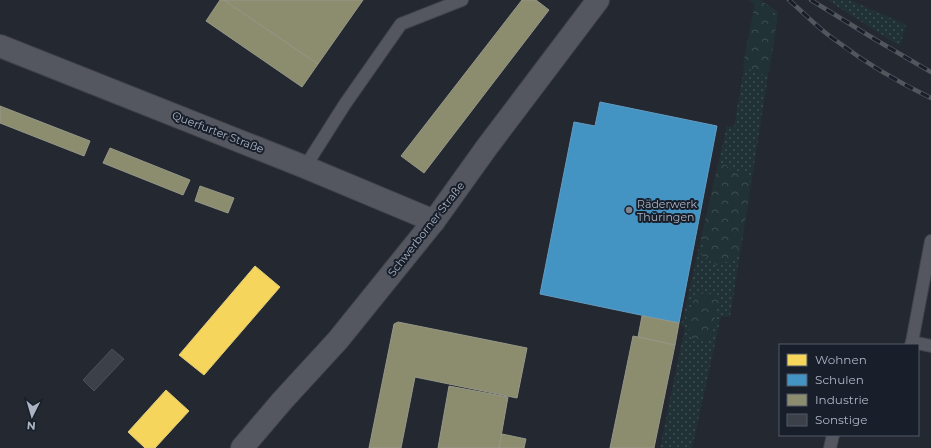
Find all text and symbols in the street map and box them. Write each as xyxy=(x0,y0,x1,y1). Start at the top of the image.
street label: Querfurter Straße xyxy=(170,108,266,156)
street label: Schwerborner Straße xyxy=(385,179,468,279)
place label: Räderwerk Thüringen xyxy=(637,197,698,224)
marker: Räderwerk Thüringen xyxy=(624,205,634,215)
legend xyxy=(779,344,919,436)
text: Wohnen xyxy=(815,352,867,367)
text: Schulen xyxy=(815,372,864,387)
text: Industrie xyxy=(815,392,869,407)
north arrow xyxy=(12,396,52,436)
text: Sonstige xyxy=(815,412,867,427)
text: N xyxy=(26,419,36,433)

